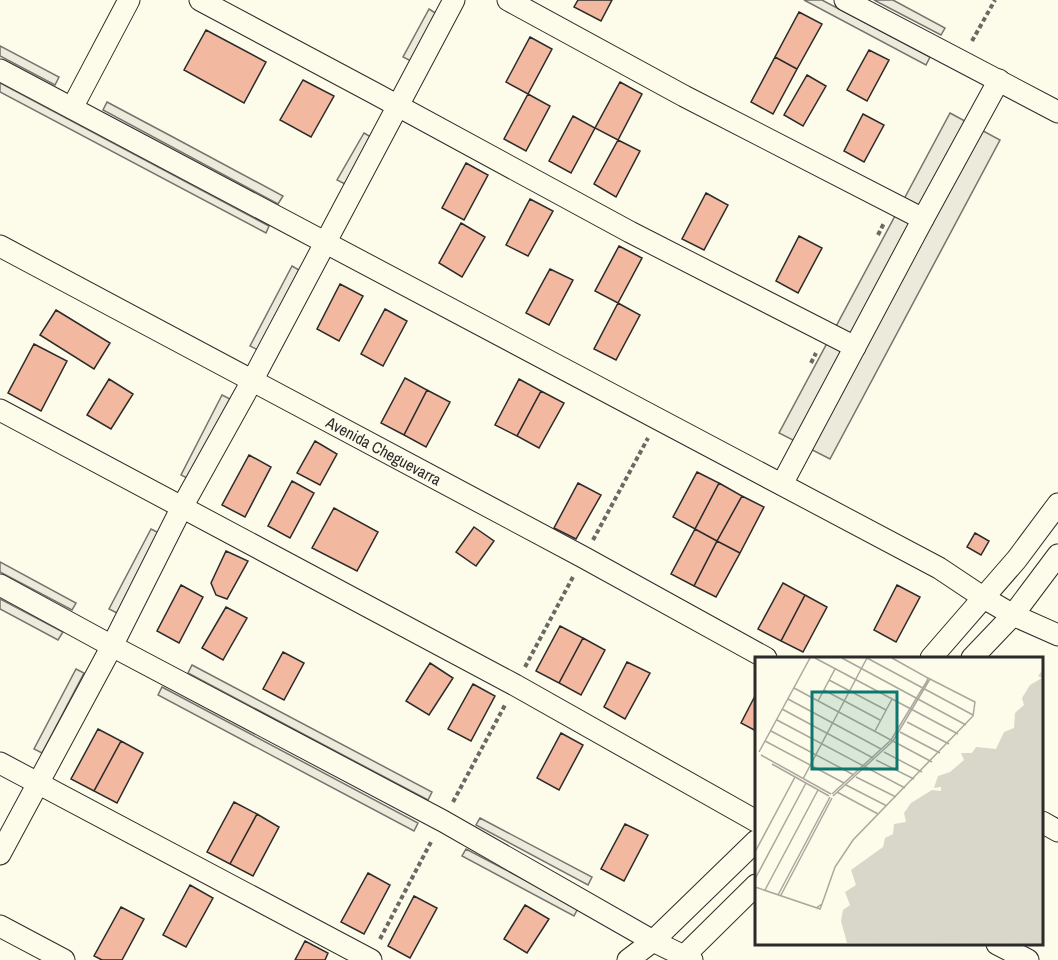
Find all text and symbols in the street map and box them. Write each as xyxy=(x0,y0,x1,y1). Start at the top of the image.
street label: Avenida Cheguevarra xyxy=(322,411,446,491)
inset map xyxy=(755,657,1043,945)

